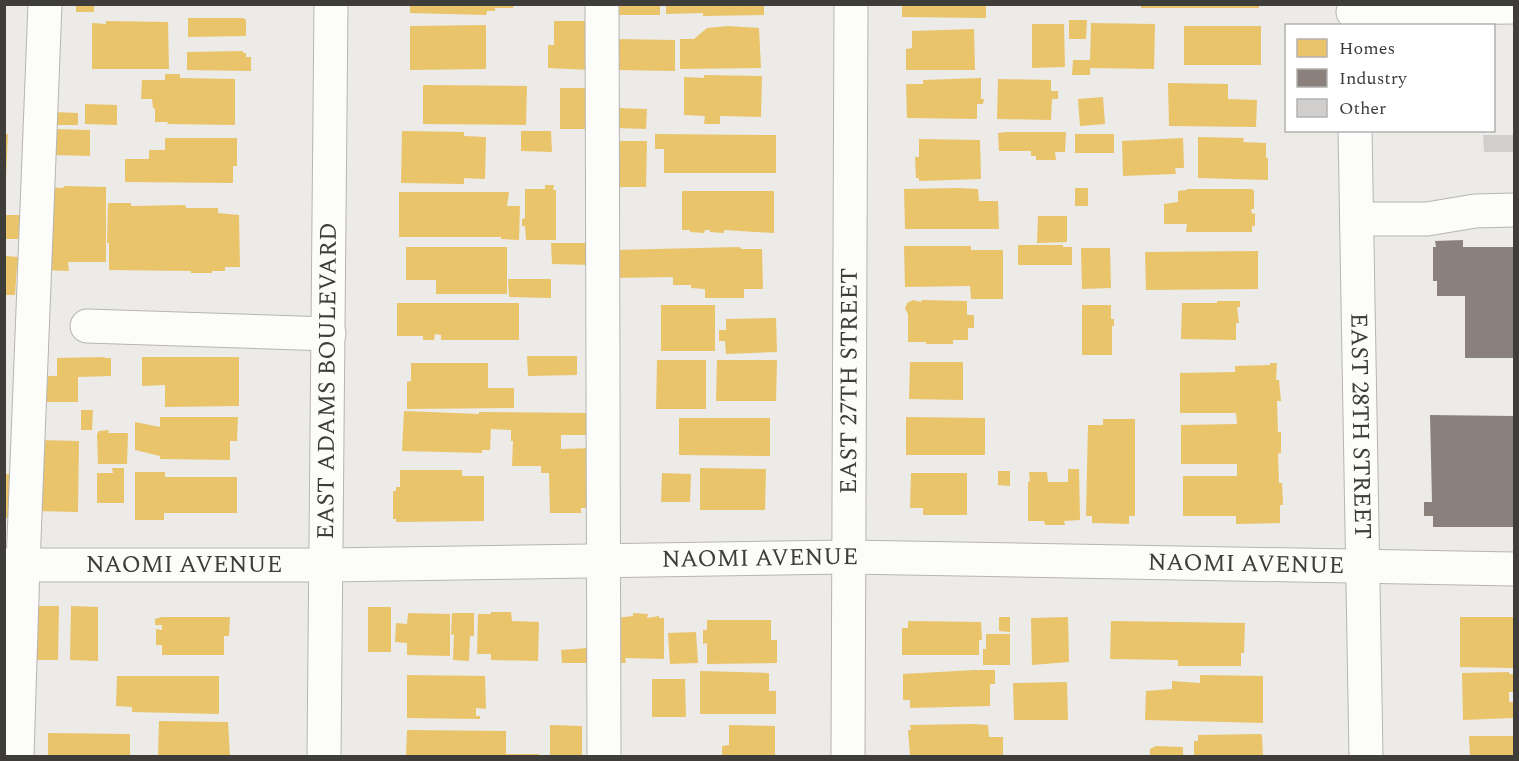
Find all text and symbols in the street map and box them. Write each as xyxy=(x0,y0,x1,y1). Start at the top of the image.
legend xyxy=(1285,24,1495,132)
text: Homes xyxy=(1339,35,1395,62)
text: Industry xyxy=(1339,65,1408,92)
text: Other xyxy=(1339,95,1386,122)
street label: EAST ADAMS BOULEVARD xyxy=(308,222,347,540)
street label: EAST 27TH STREET xyxy=(831,268,868,494)
street label: EAST 28TH STREET xyxy=(1340,312,1380,540)
street label: NAOMI AVENUE xyxy=(661,539,859,578)
street label: NAOMI AVENUE xyxy=(1147,544,1345,584)
street label: NAOMI AVENUE xyxy=(86,547,282,583)

